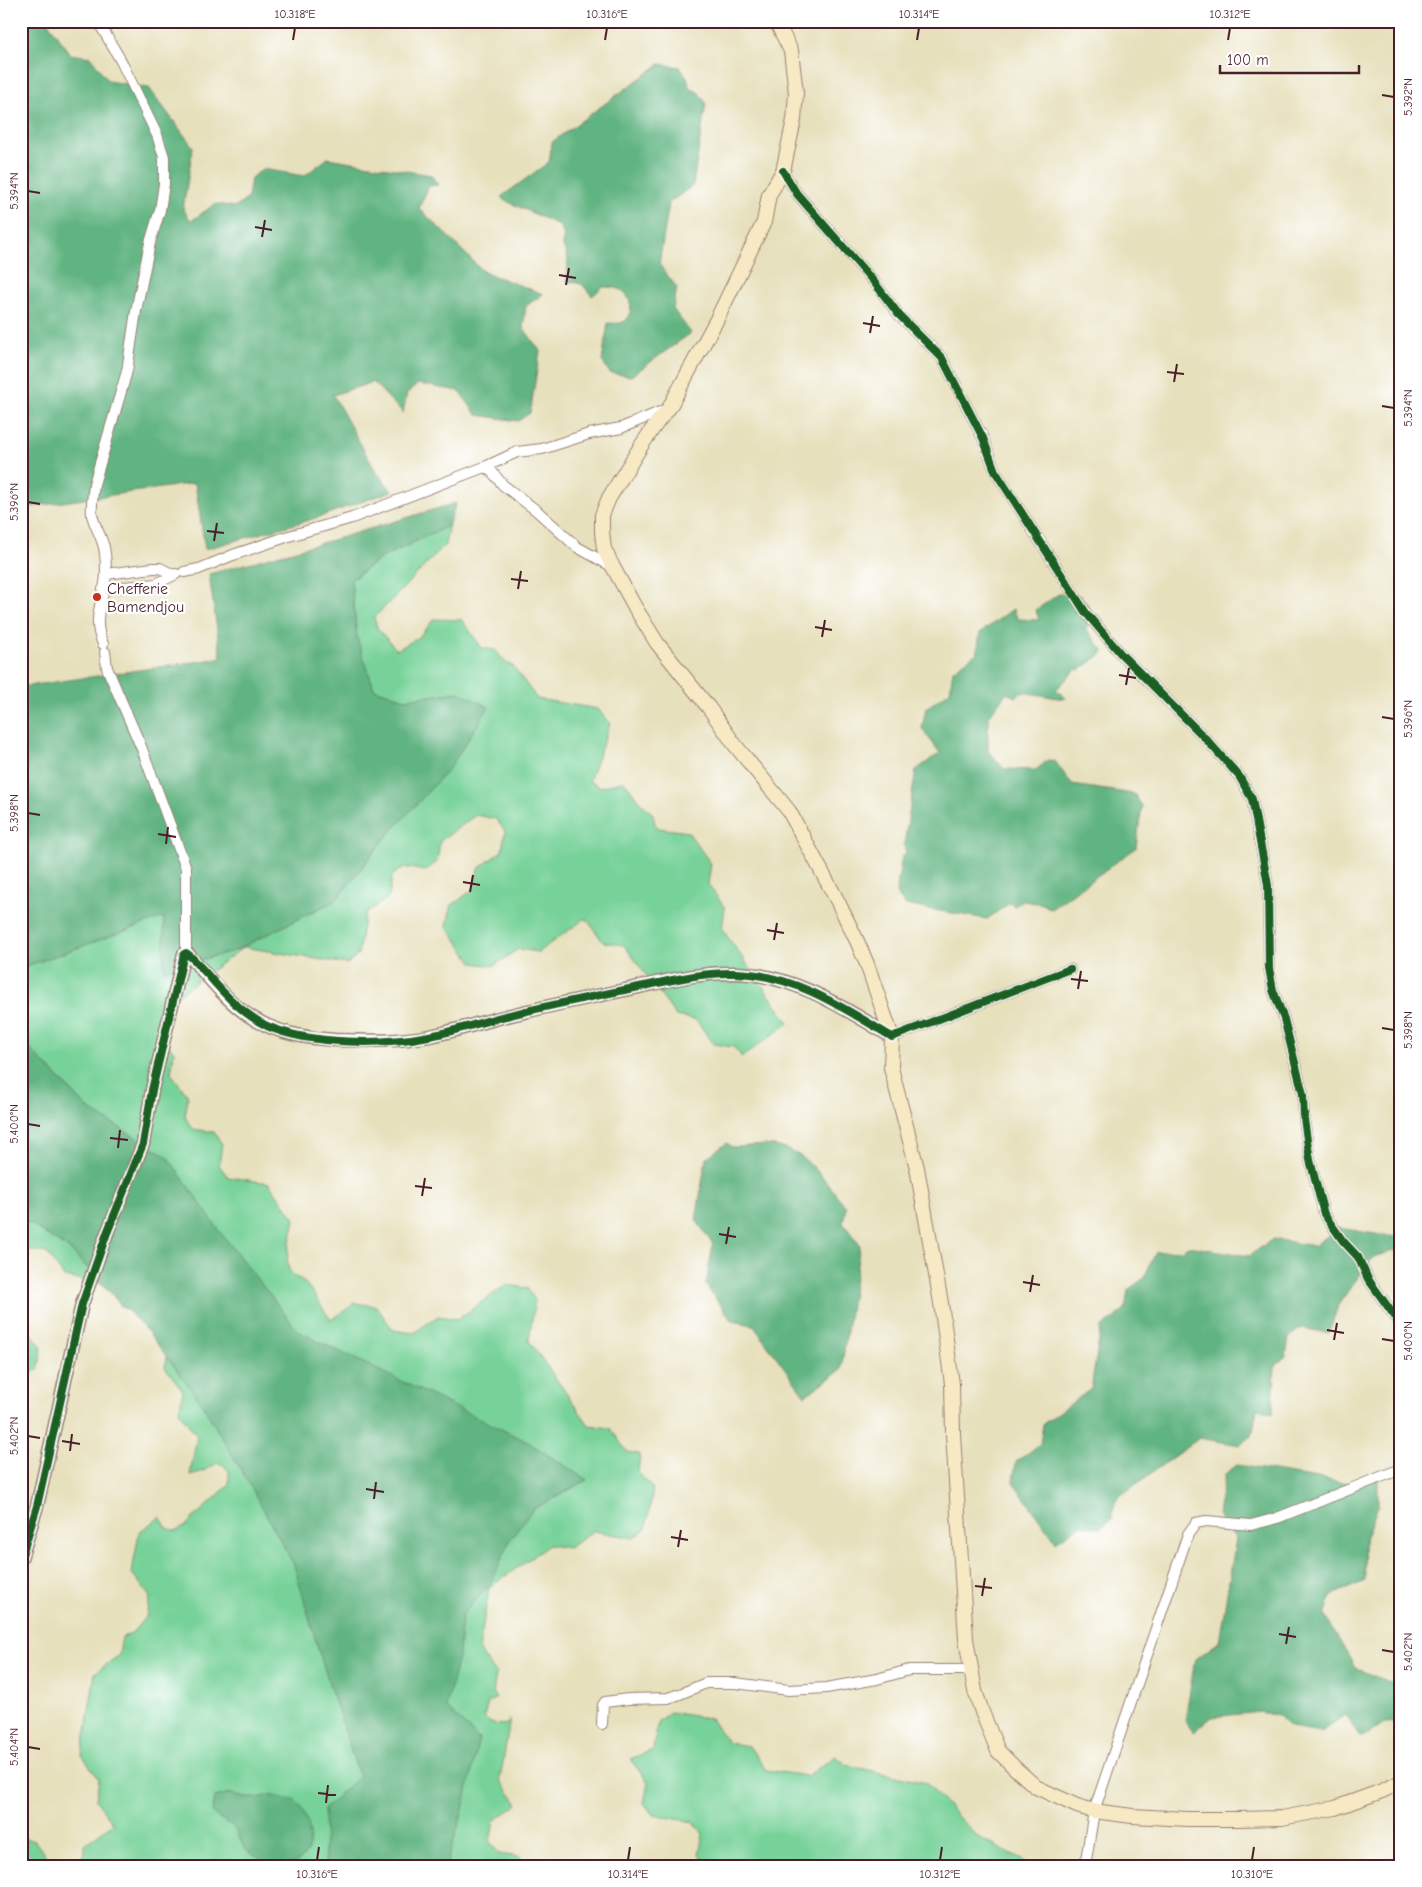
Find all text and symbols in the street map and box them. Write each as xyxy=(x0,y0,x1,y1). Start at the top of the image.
text: 10.318°E xyxy=(274,7,316,21)
text: 10.316°E xyxy=(586,7,628,21)
text: 10.314°E xyxy=(899,7,939,21)
text: 10.312°E xyxy=(1209,7,1251,21)
scale bar xyxy=(1220,42,1358,74)
text: 100 m xyxy=(1227,51,1269,69)
text: 5.392°N xyxy=(1401,78,1415,116)
text: 5.394°N xyxy=(7,172,21,210)
text: 5.394°N xyxy=(1401,389,1415,427)
text: 5.396°N xyxy=(7,483,21,521)
place label: Chefferie Bamendjou xyxy=(107,580,184,616)
marker: Chefferie Bamendjou xyxy=(91,591,103,603)
text: 5.396°N xyxy=(1401,700,1415,738)
text: 5.398°N xyxy=(7,794,21,832)
text: 5.398°N xyxy=(1401,1011,1415,1049)
text: 5.400°N xyxy=(7,1104,21,1144)
text: 5.400°N xyxy=(1401,1321,1415,1361)
text: 5.402°N xyxy=(7,1417,21,1455)
text: 5.402°N xyxy=(1401,1633,1415,1671)
text: 5.404°N xyxy=(7,1728,21,1766)
text: 10.316°E xyxy=(296,1867,338,1881)
text: 10.314°E xyxy=(608,1867,648,1881)
text: 10.312°E xyxy=(919,1867,961,1881)
text: 10.310°E xyxy=(1231,1867,1273,1881)

